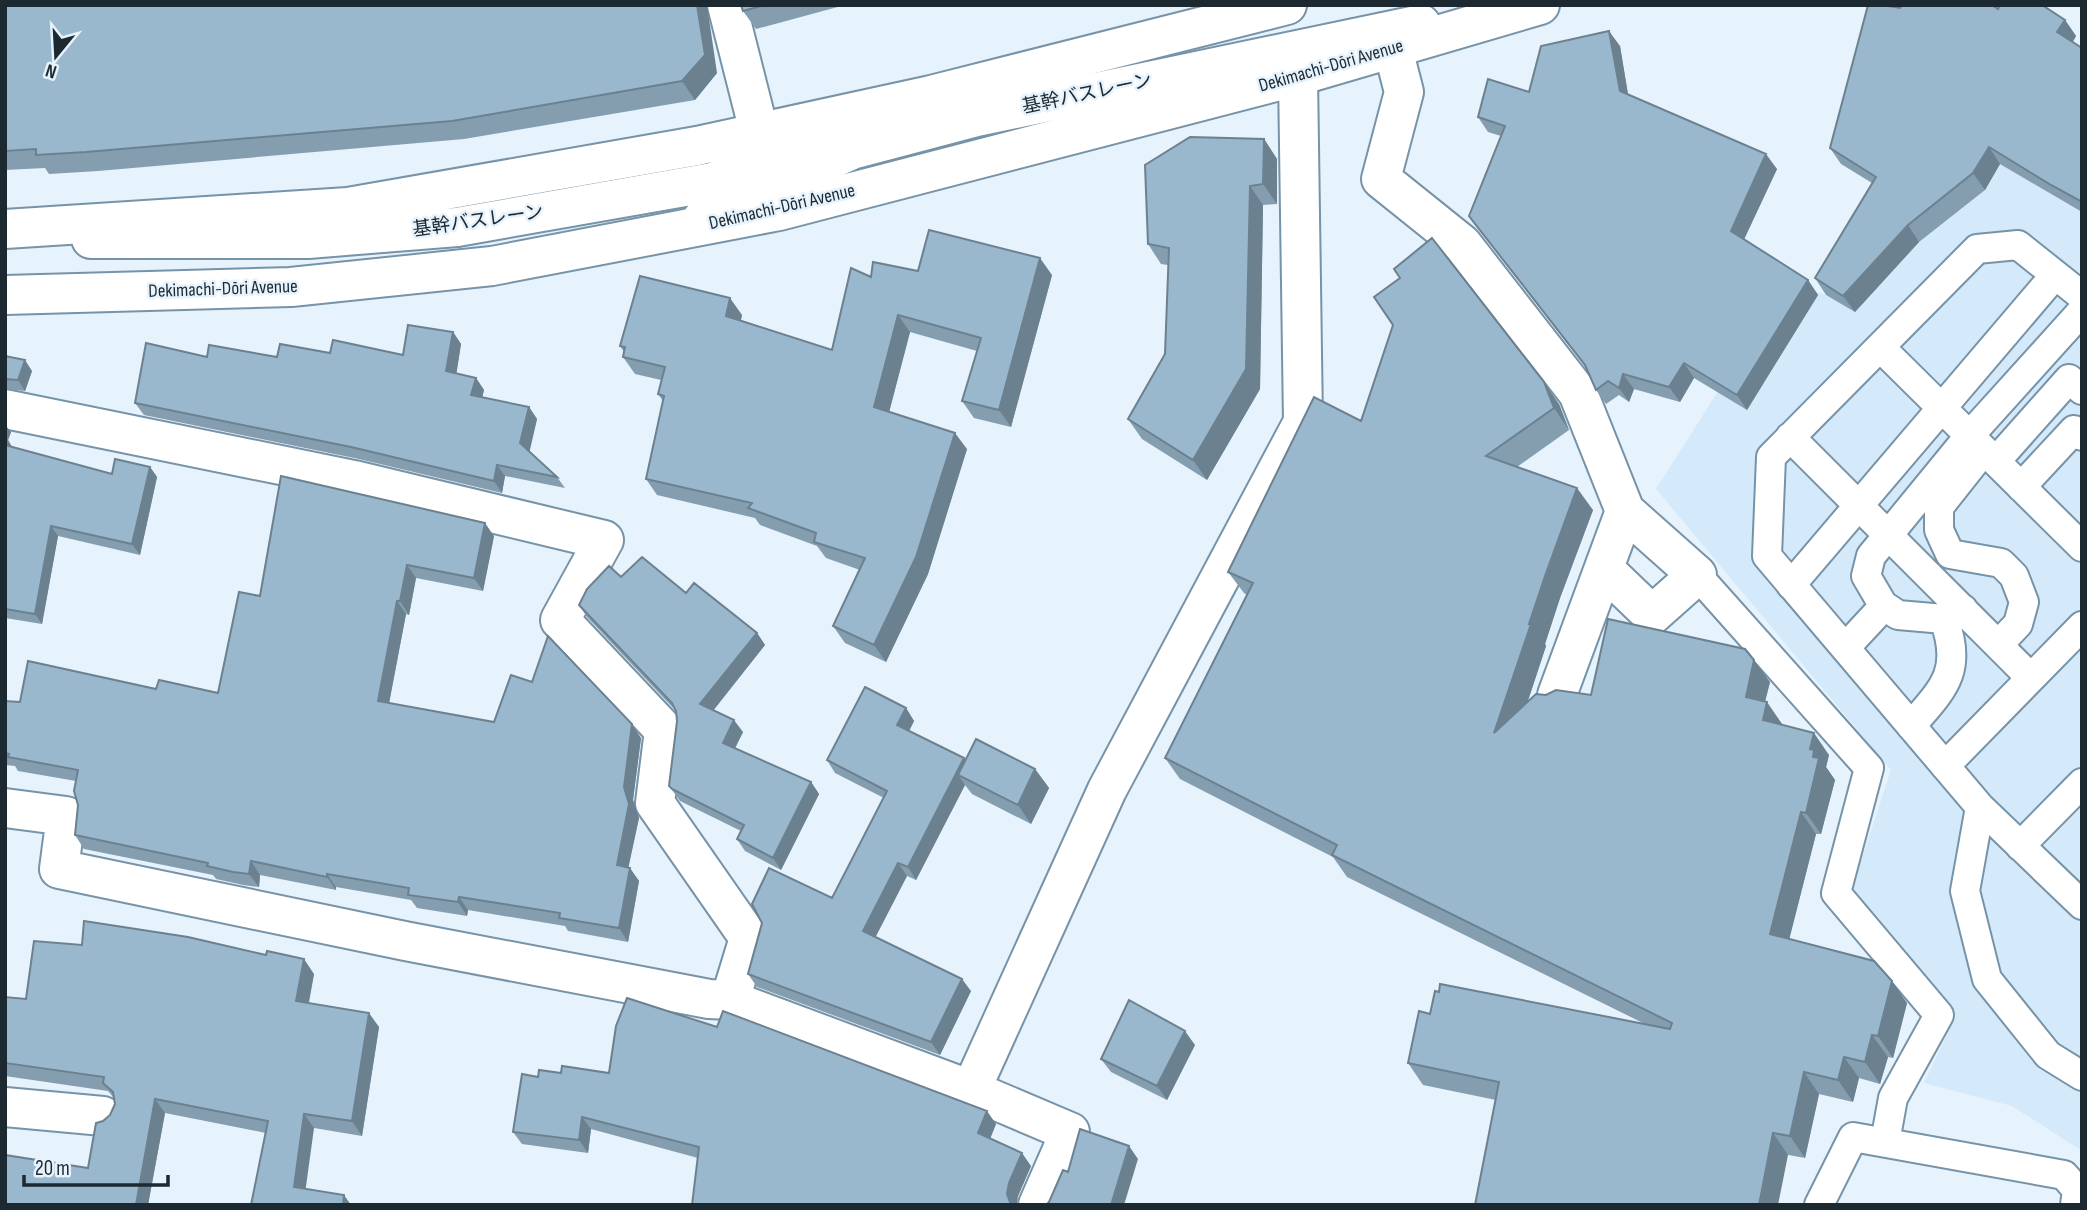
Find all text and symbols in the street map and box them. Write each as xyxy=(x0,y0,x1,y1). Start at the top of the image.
north arrow xyxy=(21,21,91,91)
street label: Dekimachi-Dōri Avenue xyxy=(1256,34,1406,98)
text: N xyxy=(43,58,60,83)
street label: 基幹バスレーン xyxy=(1020,69,1154,119)
street label: Dekimachi-Dōri Avenue xyxy=(707,179,857,235)
street label: 基幹バスレーン xyxy=(411,200,545,242)
street label: Dekimachi-Dōri Avenue xyxy=(148,275,298,303)
scale bar xyxy=(24,1144,168,1188)
text: 20 m xyxy=(35,1156,70,1181)

